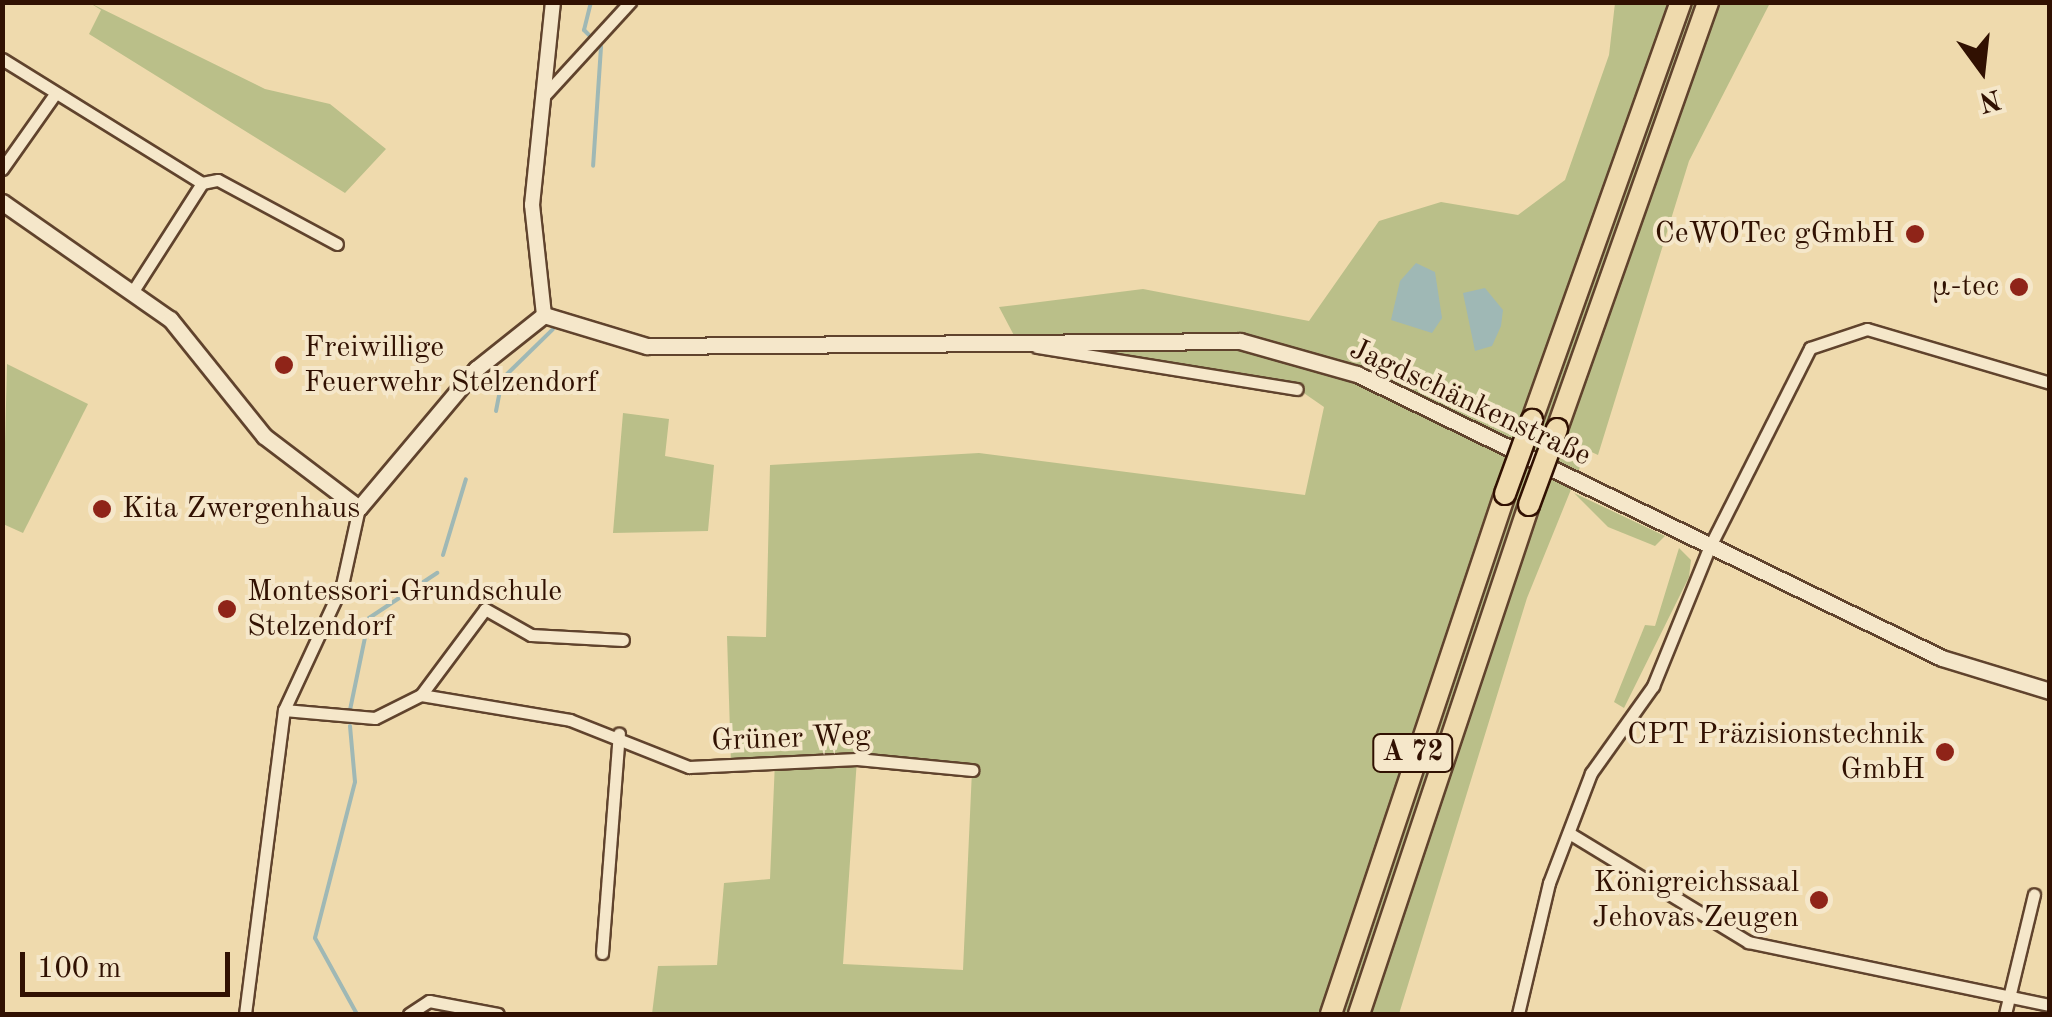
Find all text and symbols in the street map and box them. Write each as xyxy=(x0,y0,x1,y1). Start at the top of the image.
north arrow xyxy=(1932,20,2032,120)
text: N xyxy=(1976,83,2004,115)
place label: CeWOTec gGmbH xyxy=(1655,216,1895,252)
marker: CeWOTec gGmbH xyxy=(1904,223,1926,245)
place label: µ-tec xyxy=(1932,269,1999,305)
marker: µ-tec xyxy=(2008,276,2030,298)
place label: Freiwillige Feuerwehr Stelzendorf xyxy=(304,330,598,400)
street label: Jagdschänkenstraße xyxy=(1344,331,1596,475)
marker: Freiwillige Feuerwehr Stelzendorf xyxy=(273,354,295,376)
place label: Kita Zwergenhaus xyxy=(122,491,360,527)
marker: Kita Zwergenhaus xyxy=(91,498,113,520)
place label: Montessori-Grundschule Stelzendorf xyxy=(247,574,562,644)
marker: Montessori-Grundschule Stelzendorf xyxy=(216,598,238,620)
place label: CPT Präzisionstechnik GmbH xyxy=(1627,717,1925,788)
street label: Grüner Weg xyxy=(711,718,871,760)
road number: A 72 xyxy=(1370,730,1456,776)
marker: CPT Präzisionstechnik GmbH xyxy=(1934,741,1956,763)
place label: Königreichssaal Jehovas Zeugen xyxy=(1592,865,1799,936)
marker: Königreichssaal Jehovas Zeugen xyxy=(1808,889,1830,911)
scale bar xyxy=(25,932,235,994)
text: 100 m xyxy=(37,954,121,984)

